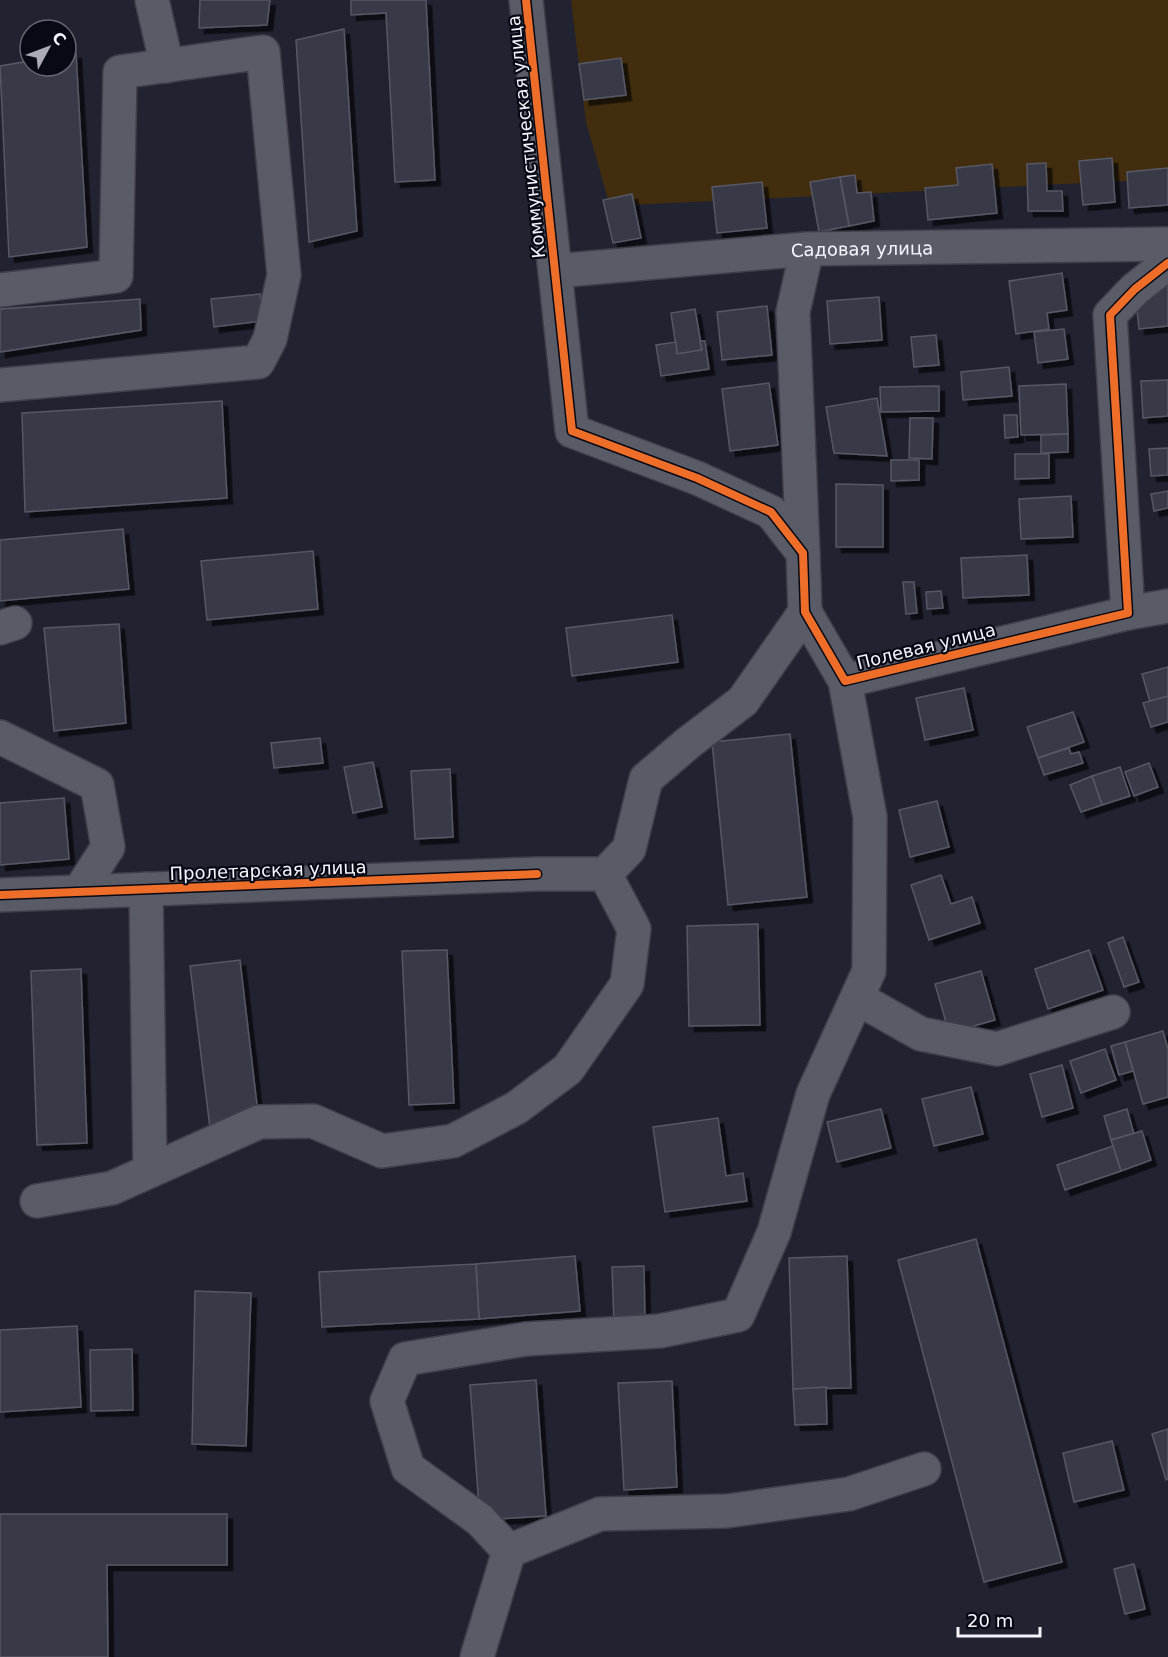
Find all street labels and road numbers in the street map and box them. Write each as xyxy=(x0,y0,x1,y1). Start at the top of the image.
street label: Коммунистическая улица xyxy=(503,14,549,260)
street label: Садовая улица xyxy=(790,237,933,261)
street label: Полевая улица xyxy=(854,619,998,673)
street label: Пролетарская улица xyxy=(169,856,367,884)

